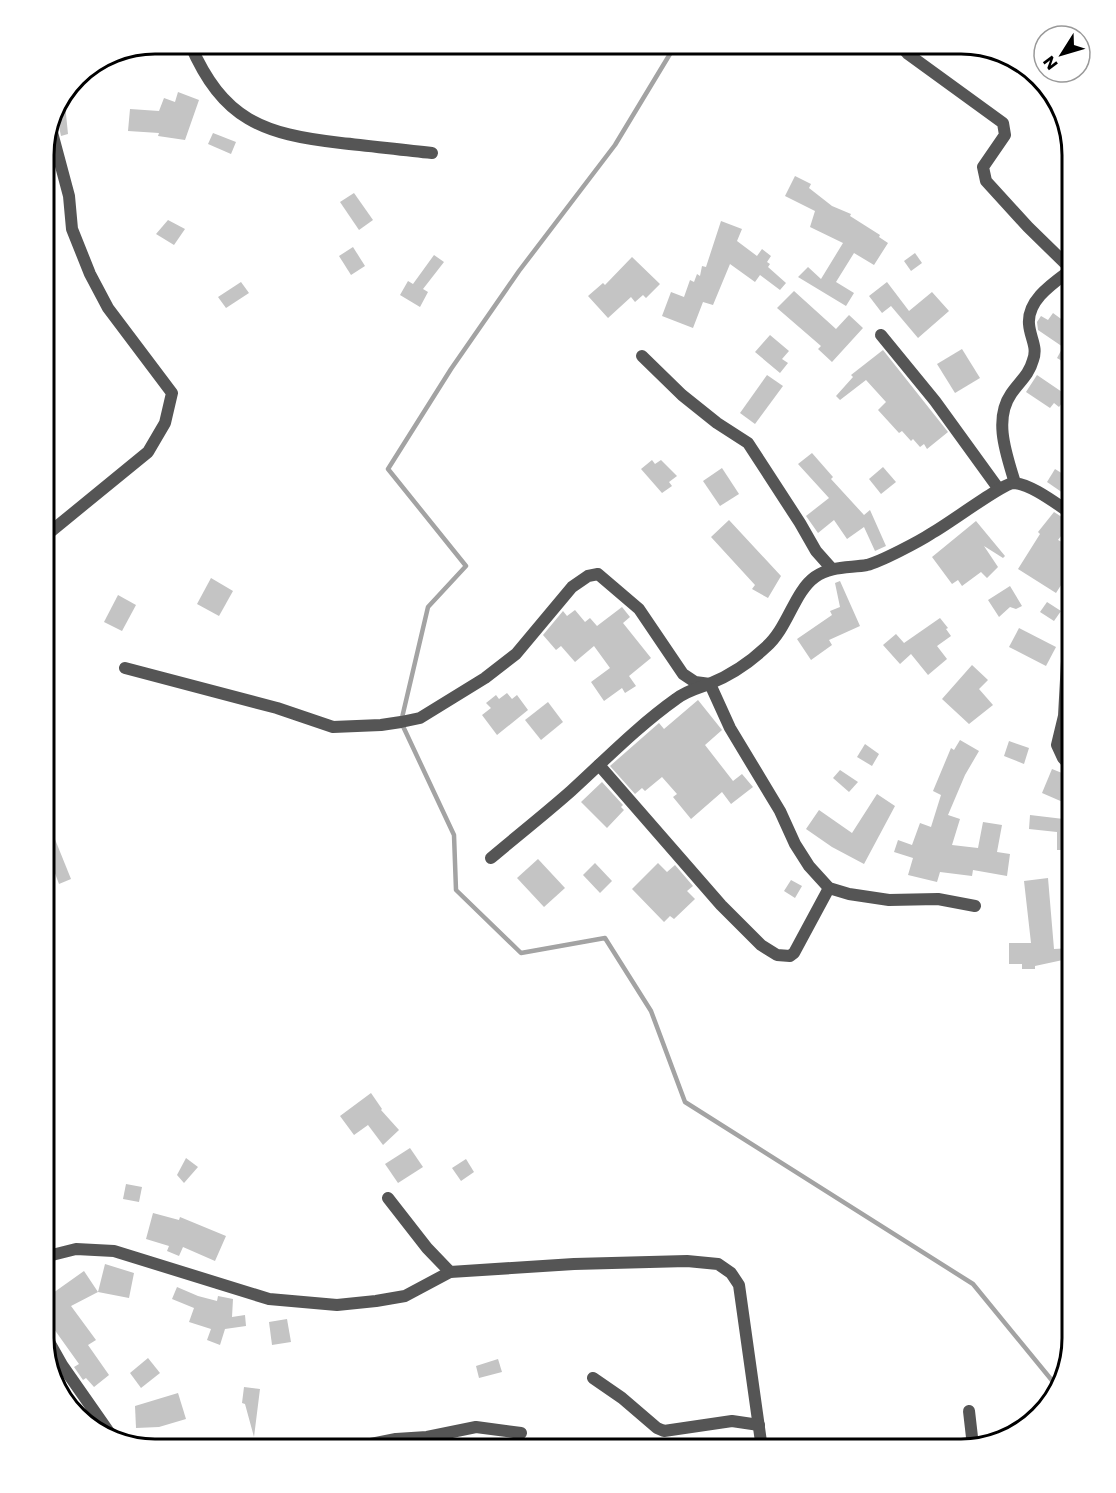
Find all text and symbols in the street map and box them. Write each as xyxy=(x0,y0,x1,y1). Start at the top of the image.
north arrow xyxy=(1032,24,1092,84)
text: N xyxy=(1038,51,1063,74)

